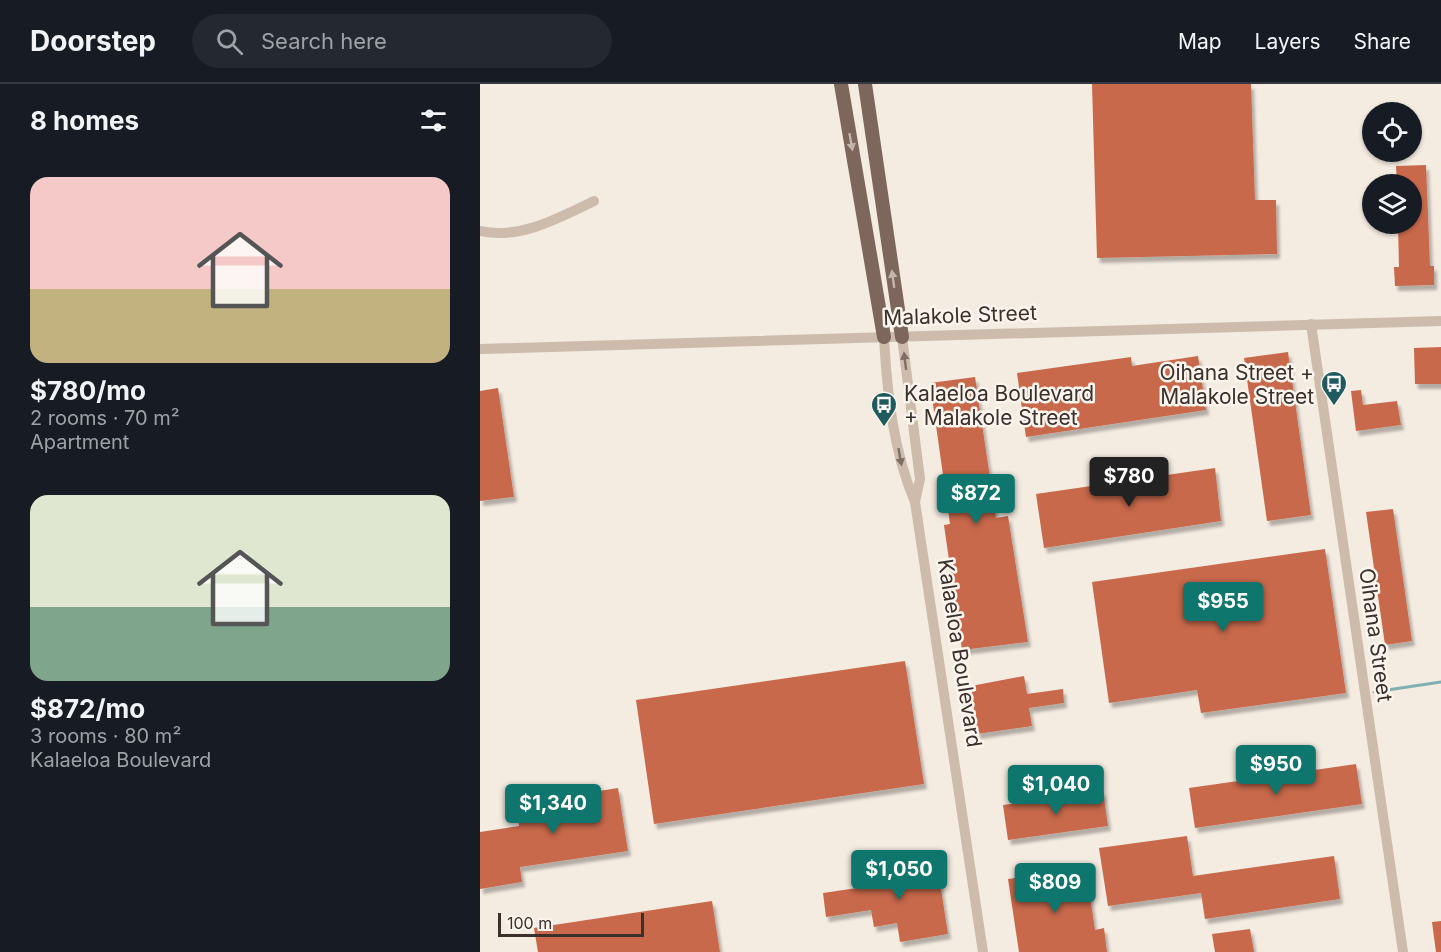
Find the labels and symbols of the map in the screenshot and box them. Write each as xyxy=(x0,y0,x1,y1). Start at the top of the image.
one-way arrow xyxy=(847,132,856,151)
one-way arrow xyxy=(889,269,898,288)
street label: Malakole Street xyxy=(883,300,1037,330)
one-way arrow xyxy=(900,352,909,371)
place label: Oihana Street + Malakole Street xyxy=(1159,360,1314,409)
bus stop icon: Oihana Street + Malakole Street xyxy=(1319,369,1349,407)
place label: Kalaeloa Boulevard + Malakole Street xyxy=(904,381,1094,430)
bus stop icon: Kalaeloa Boulevard + Malakole Street xyxy=(869,390,899,428)
one-way arrow xyxy=(896,448,905,467)
pin: $780 xyxy=(1093,457,1165,508)
pin: $872 xyxy=(940,474,1012,525)
street label: Kalaeloa Boulevard xyxy=(933,557,987,749)
street label: Oihana Street xyxy=(1354,567,1398,704)
pin: $955 xyxy=(1187,582,1259,633)
pin: $950 xyxy=(1240,745,1312,796)
pin: $1,040 xyxy=(1007,765,1105,816)
pin: $1,340 xyxy=(504,784,602,835)
pin: $1,050 xyxy=(850,850,948,901)
pin: $809 xyxy=(1019,863,1091,914)
scale bar xyxy=(498,910,644,938)

